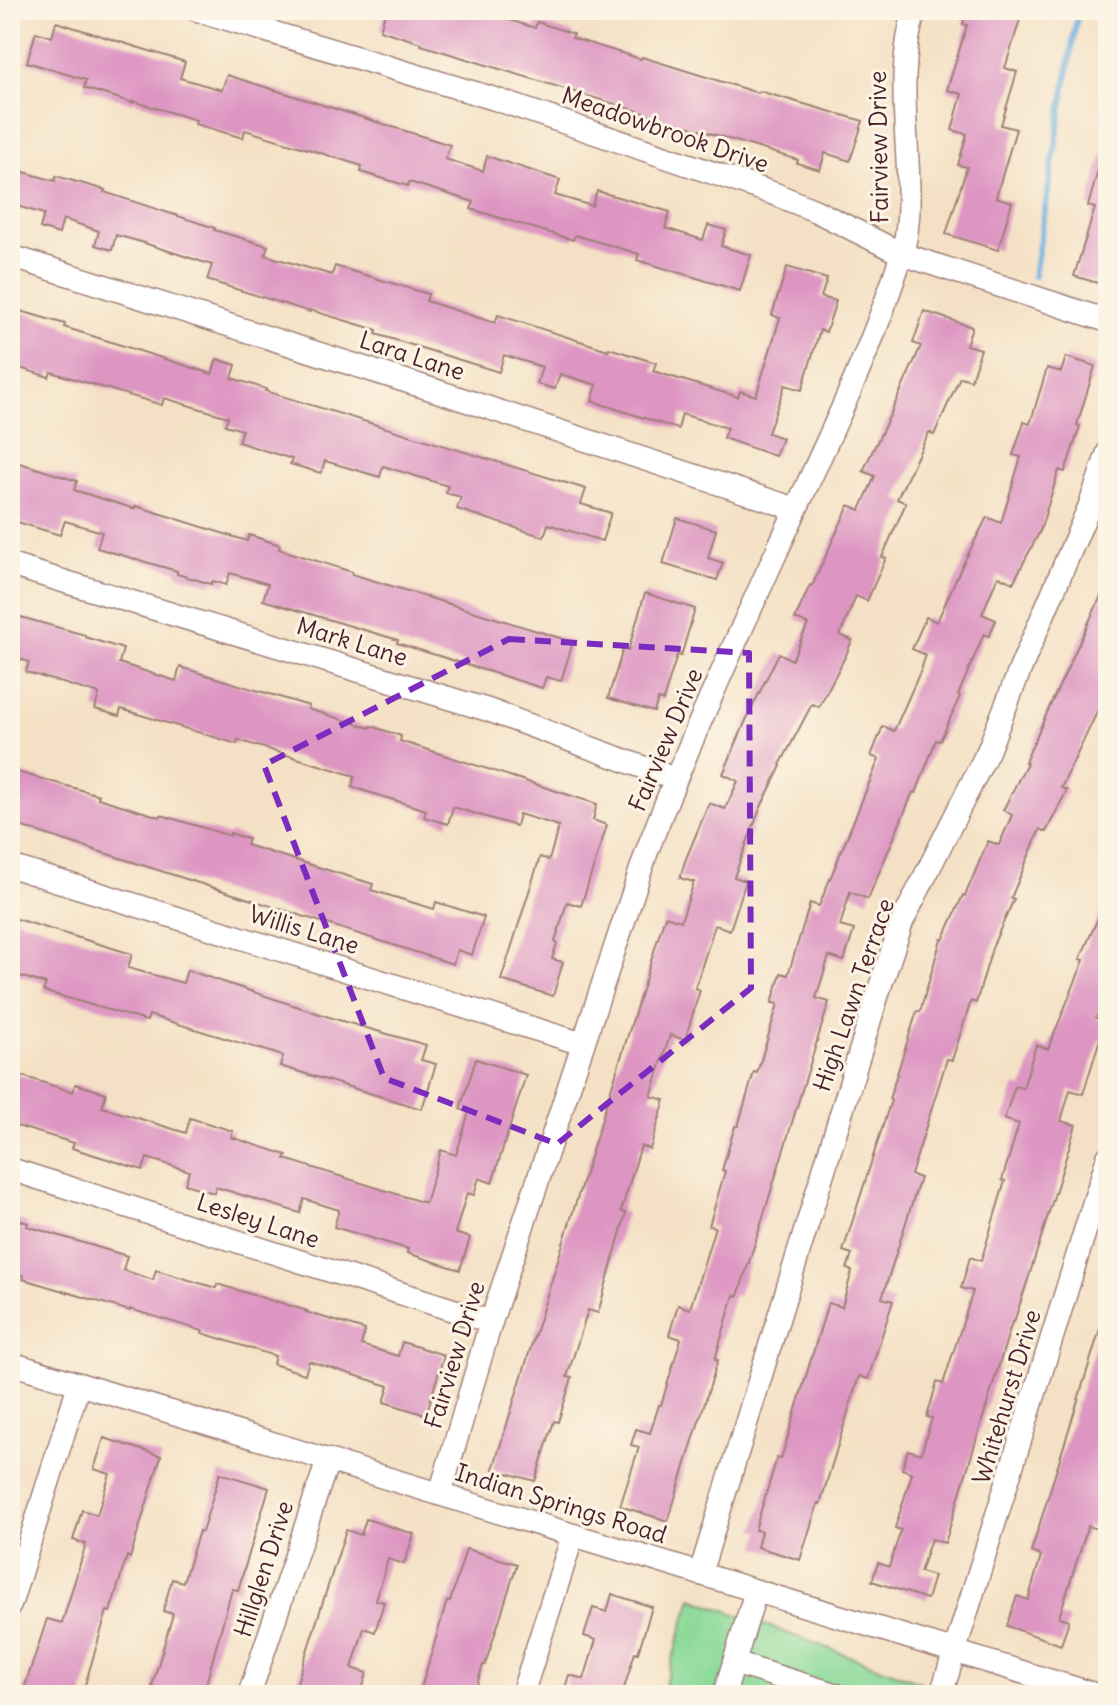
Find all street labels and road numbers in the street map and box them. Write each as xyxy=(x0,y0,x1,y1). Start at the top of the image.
street label: Fairview Drive xyxy=(862,70,894,224)
street label: Meadowbrook Drive xyxy=(558,80,773,179)
street label: Lara Lane xyxy=(356,324,469,386)
street label: Mark Lane xyxy=(293,610,411,672)
street label: Fairview Drive xyxy=(621,664,709,816)
street label: High Lawn Terrace xyxy=(806,894,900,1095)
street label: Willis Lane xyxy=(246,898,363,960)
street label: Lesley Lane xyxy=(193,1186,323,1254)
street label: Fairview Drive xyxy=(417,1277,491,1432)
street label: Whitehurst Drive xyxy=(965,1306,1047,1488)
street label: Indian Springs Road xyxy=(452,1457,671,1549)
street label: Hillglen Drive xyxy=(227,1497,299,1641)

